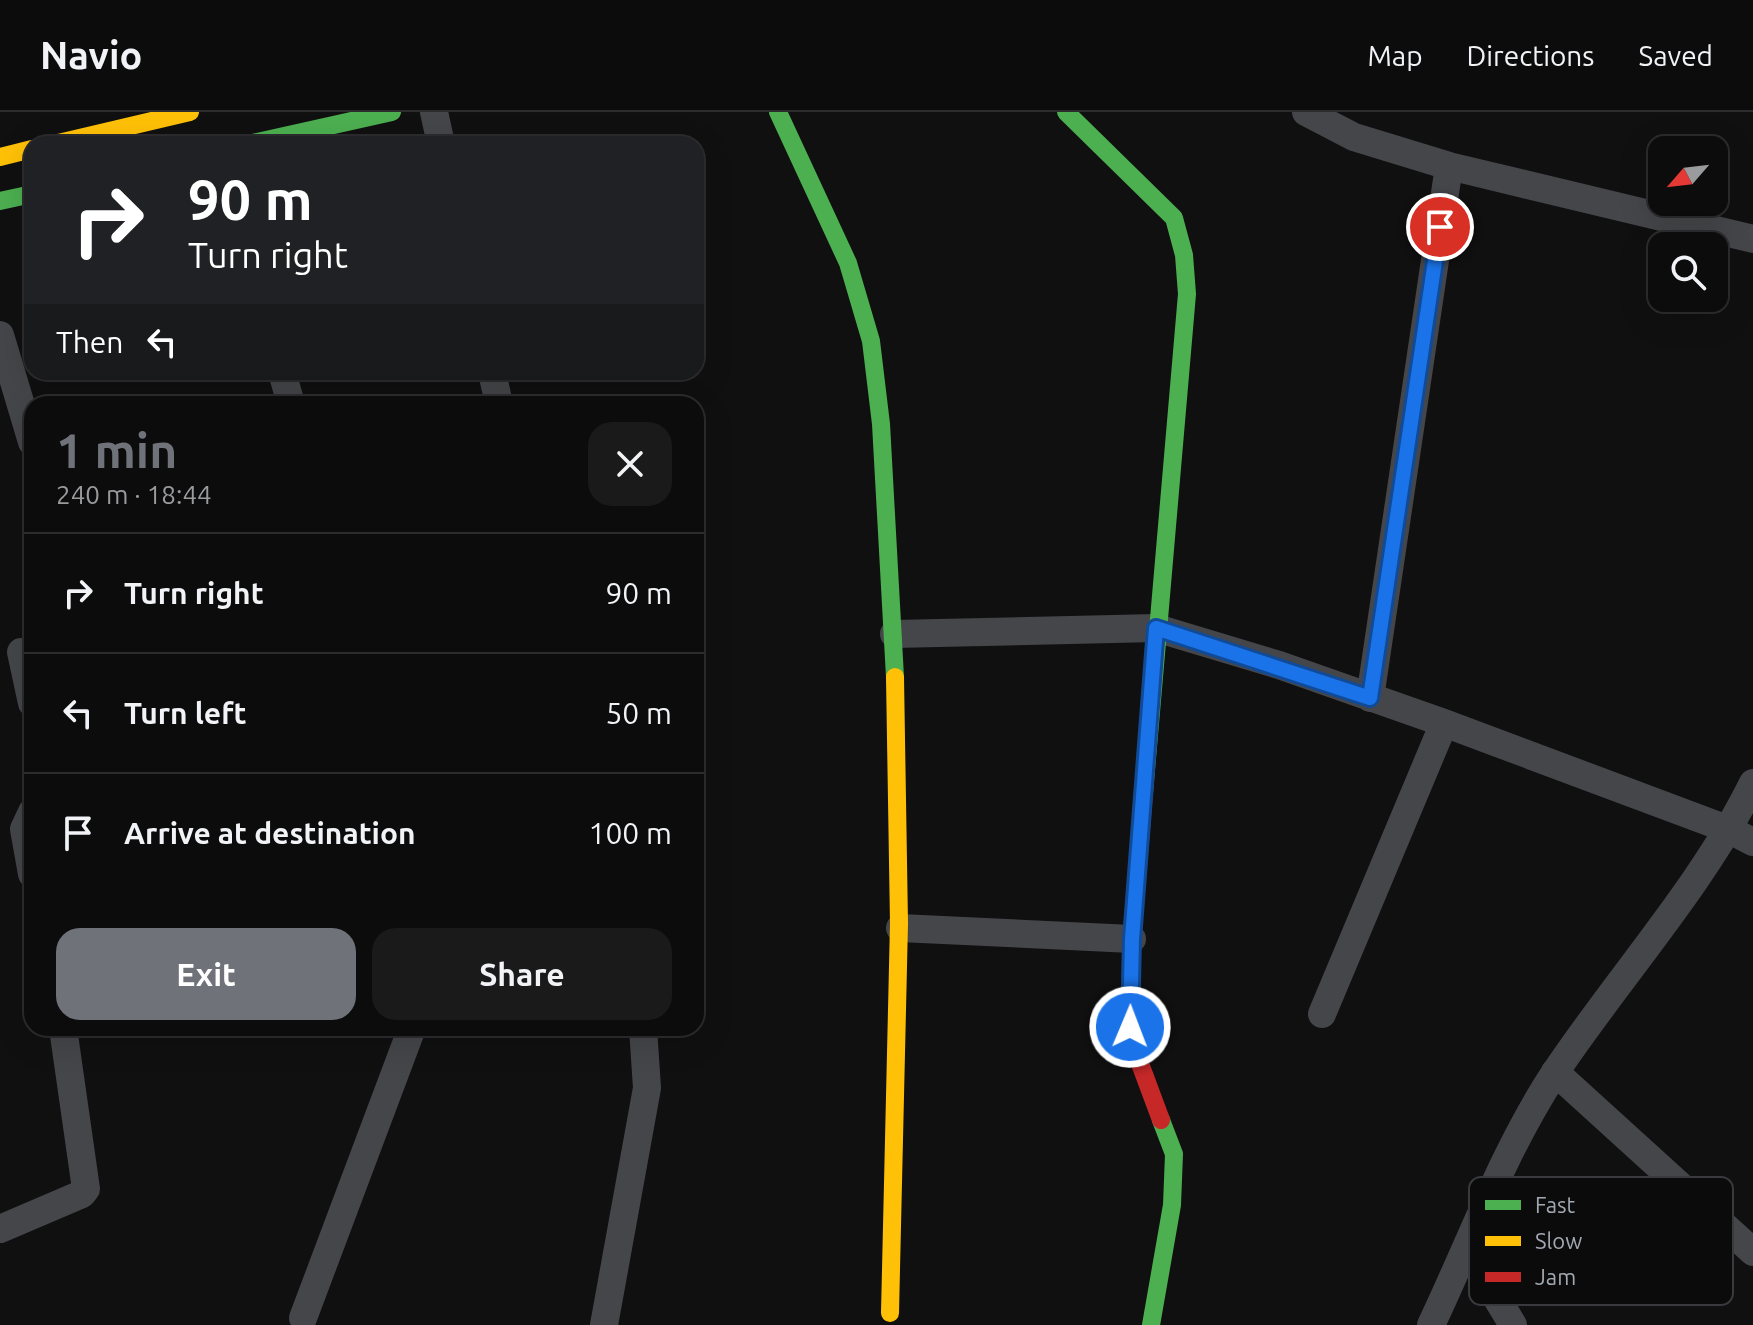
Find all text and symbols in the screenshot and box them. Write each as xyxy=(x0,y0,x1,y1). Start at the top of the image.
text: Navio xyxy=(40,34,142,76)
text: Map xyxy=(1367,40,1423,71)
text: Directions xyxy=(1467,40,1594,71)
text: Saved xyxy=(1638,40,1713,71)
north arrow xyxy=(1648,136,1728,216)
map controls xyxy=(1648,136,1728,312)
icon: right xyxy=(56,168,160,272)
text: 90 m xyxy=(188,168,313,231)
pin xyxy=(1406,193,1474,261)
icon: arrive xyxy=(1418,205,1462,249)
button: search xyxy=(1648,232,1728,312)
text: Turn right xyxy=(188,234,348,275)
icon: left xyxy=(140,320,184,364)
text: Then xyxy=(56,325,124,359)
button: close xyxy=(588,422,672,506)
text: 1 min xyxy=(56,423,177,477)
text: 240 m · 18:44 xyxy=(56,480,212,509)
icon: right xyxy=(56,571,100,615)
text: Turn right xyxy=(124,576,264,610)
text: 90 m xyxy=(605,576,672,610)
icon: left xyxy=(56,691,100,735)
text: Turn left xyxy=(124,696,246,730)
text: 50 m xyxy=(605,696,672,730)
icon: arrive xyxy=(56,811,100,855)
text: Arrive at destination xyxy=(124,816,416,850)
text: 100 m xyxy=(588,816,672,850)
button: Exit xyxy=(56,928,356,1020)
button: Share xyxy=(372,928,672,1020)
position arrow xyxy=(1088,985,1172,1069)
legend xyxy=(1469,1177,1733,1305)
text: Fast xyxy=(1535,1192,1576,1217)
text: Slow xyxy=(1535,1228,1582,1253)
text: Jam xyxy=(1535,1264,1576,1289)

